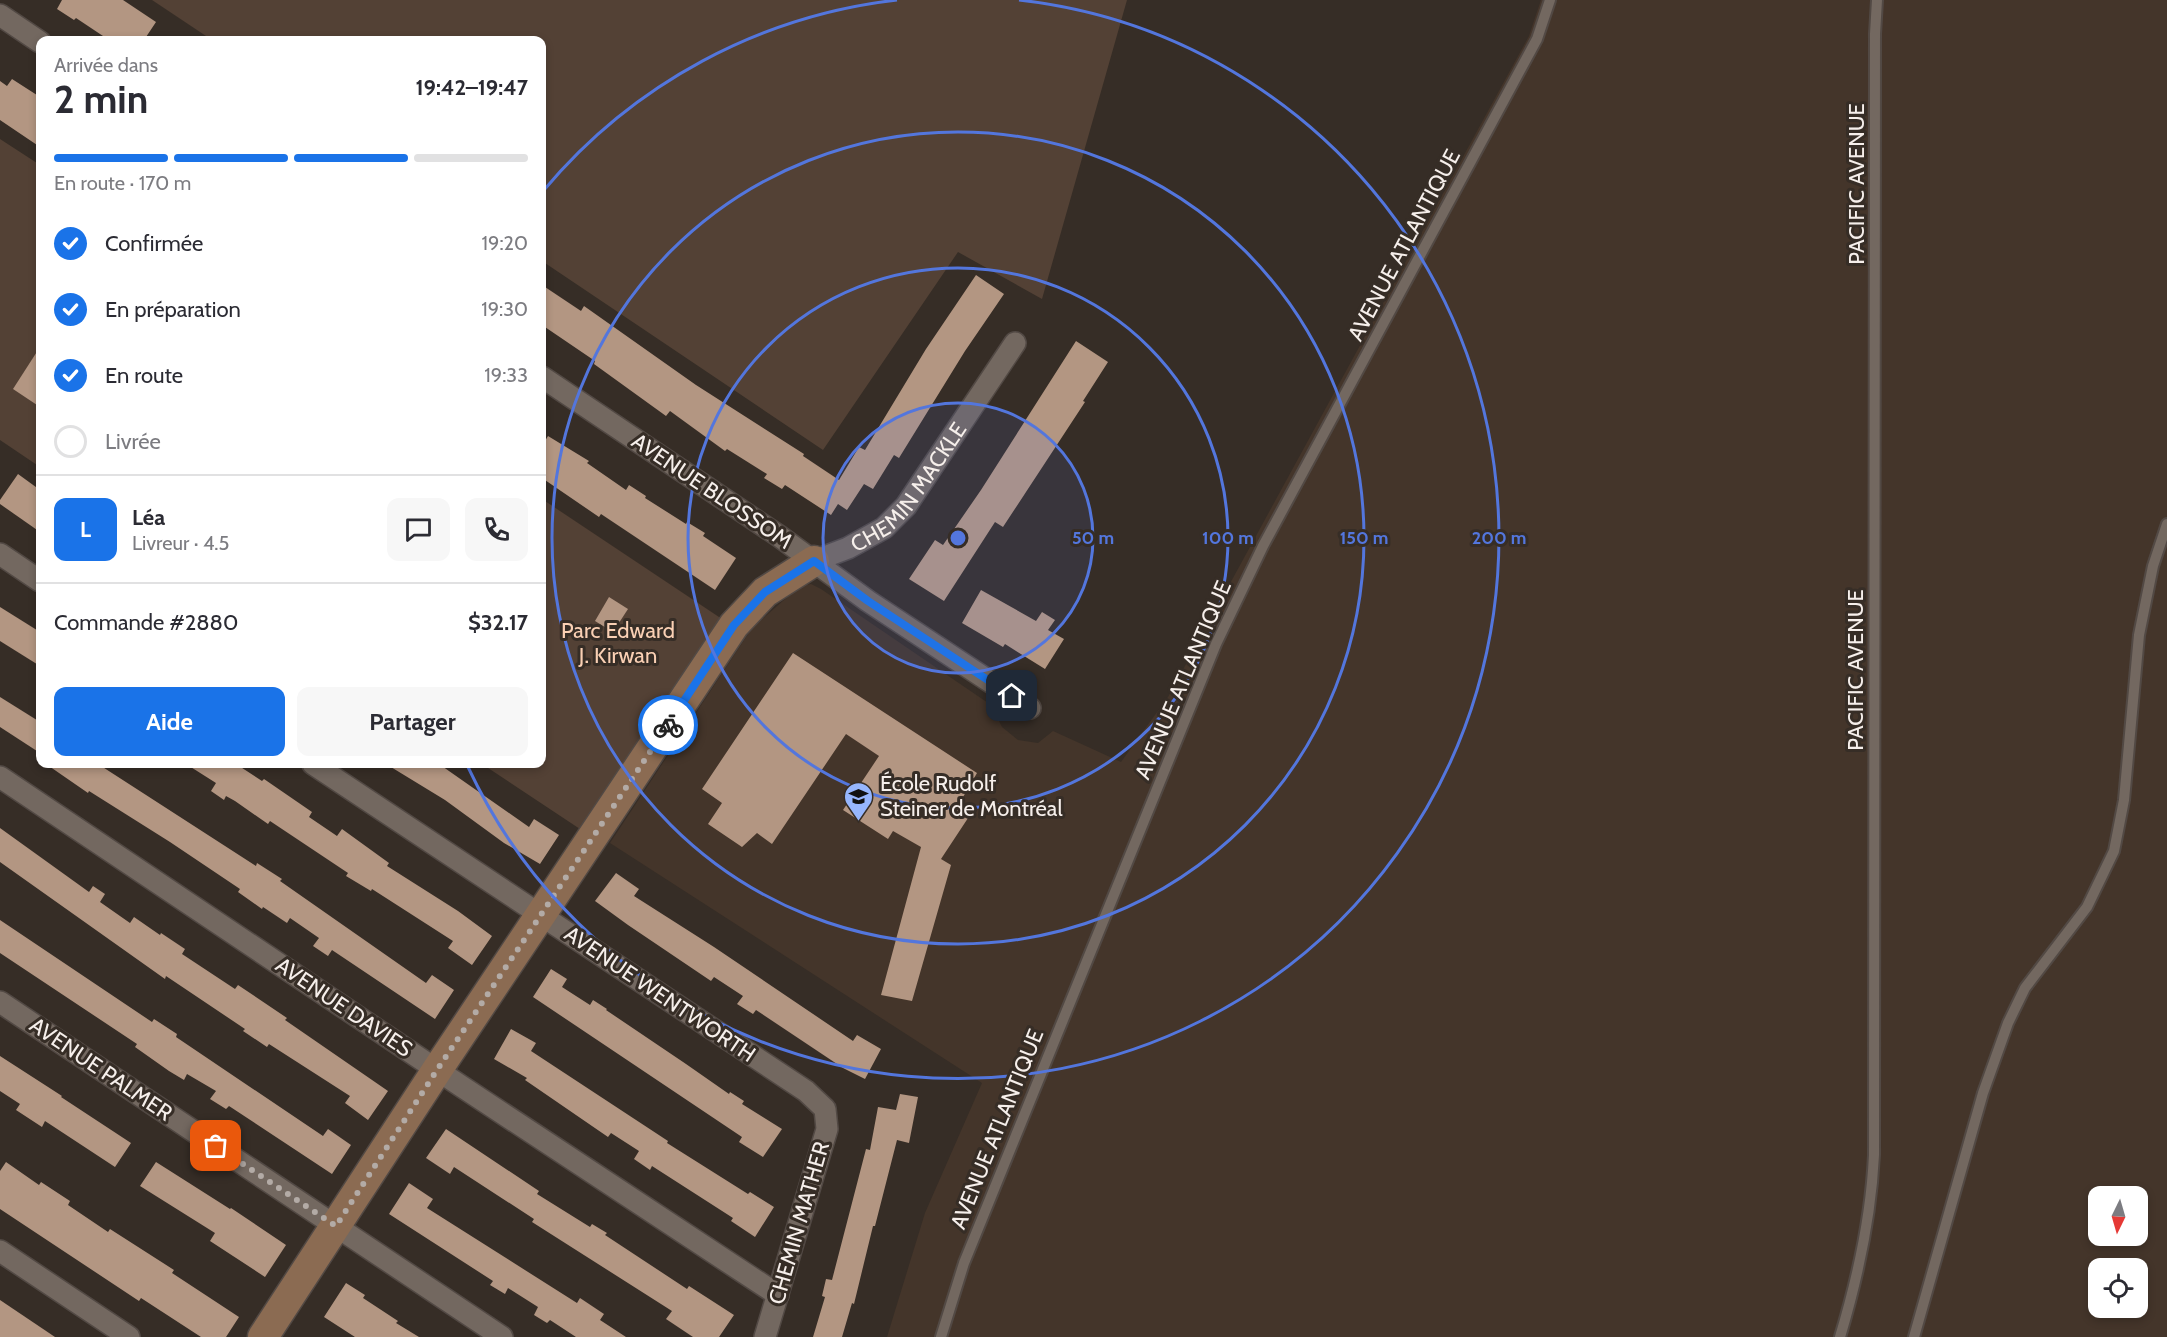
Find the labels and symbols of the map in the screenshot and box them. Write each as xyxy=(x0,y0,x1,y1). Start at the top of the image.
street label: PACIFIC AVENUE xyxy=(1843,103,1870,265)
street label: AVENUE ATLANTIQUE xyxy=(1342,145,1466,345)
street label: CHEMIN MACKLE xyxy=(846,417,972,557)
street label: AVENUE BLOSSOM xyxy=(627,427,797,555)
text: 50 m xyxy=(1072,527,1114,549)
text: 100 m xyxy=(1202,527,1254,549)
text: 150 m xyxy=(1340,527,1388,549)
text: 200 m xyxy=(1472,527,1526,549)
centre of rings xyxy=(948,528,968,548)
street label: AVENUE ATLANTIQUE xyxy=(1129,577,1237,783)
street label: PACIFIC AVENUE xyxy=(1842,589,1869,751)
park label: Parc Edward J. Kirwan xyxy=(561,617,675,669)
pin xyxy=(986,670,1037,721)
courier xyxy=(638,695,698,755)
place label: École Rudolf Steiner de Montréal xyxy=(880,770,1063,822)
school or university icon: École Rudolf Steiner de Montréal xyxy=(843,780,875,822)
street label: AVENUE WENTWORTH xyxy=(559,920,761,1068)
street label: AVENUE DAVIES xyxy=(271,951,418,1063)
street label: AVENUE PALMER xyxy=(25,1011,177,1127)
street label: AVENUE ATLANTIQUE xyxy=(945,1025,1049,1233)
pin xyxy=(190,1120,241,1171)
street label: CHEMIN MATHER xyxy=(763,1139,835,1307)
north arrow xyxy=(2088,1186,2148,1246)

